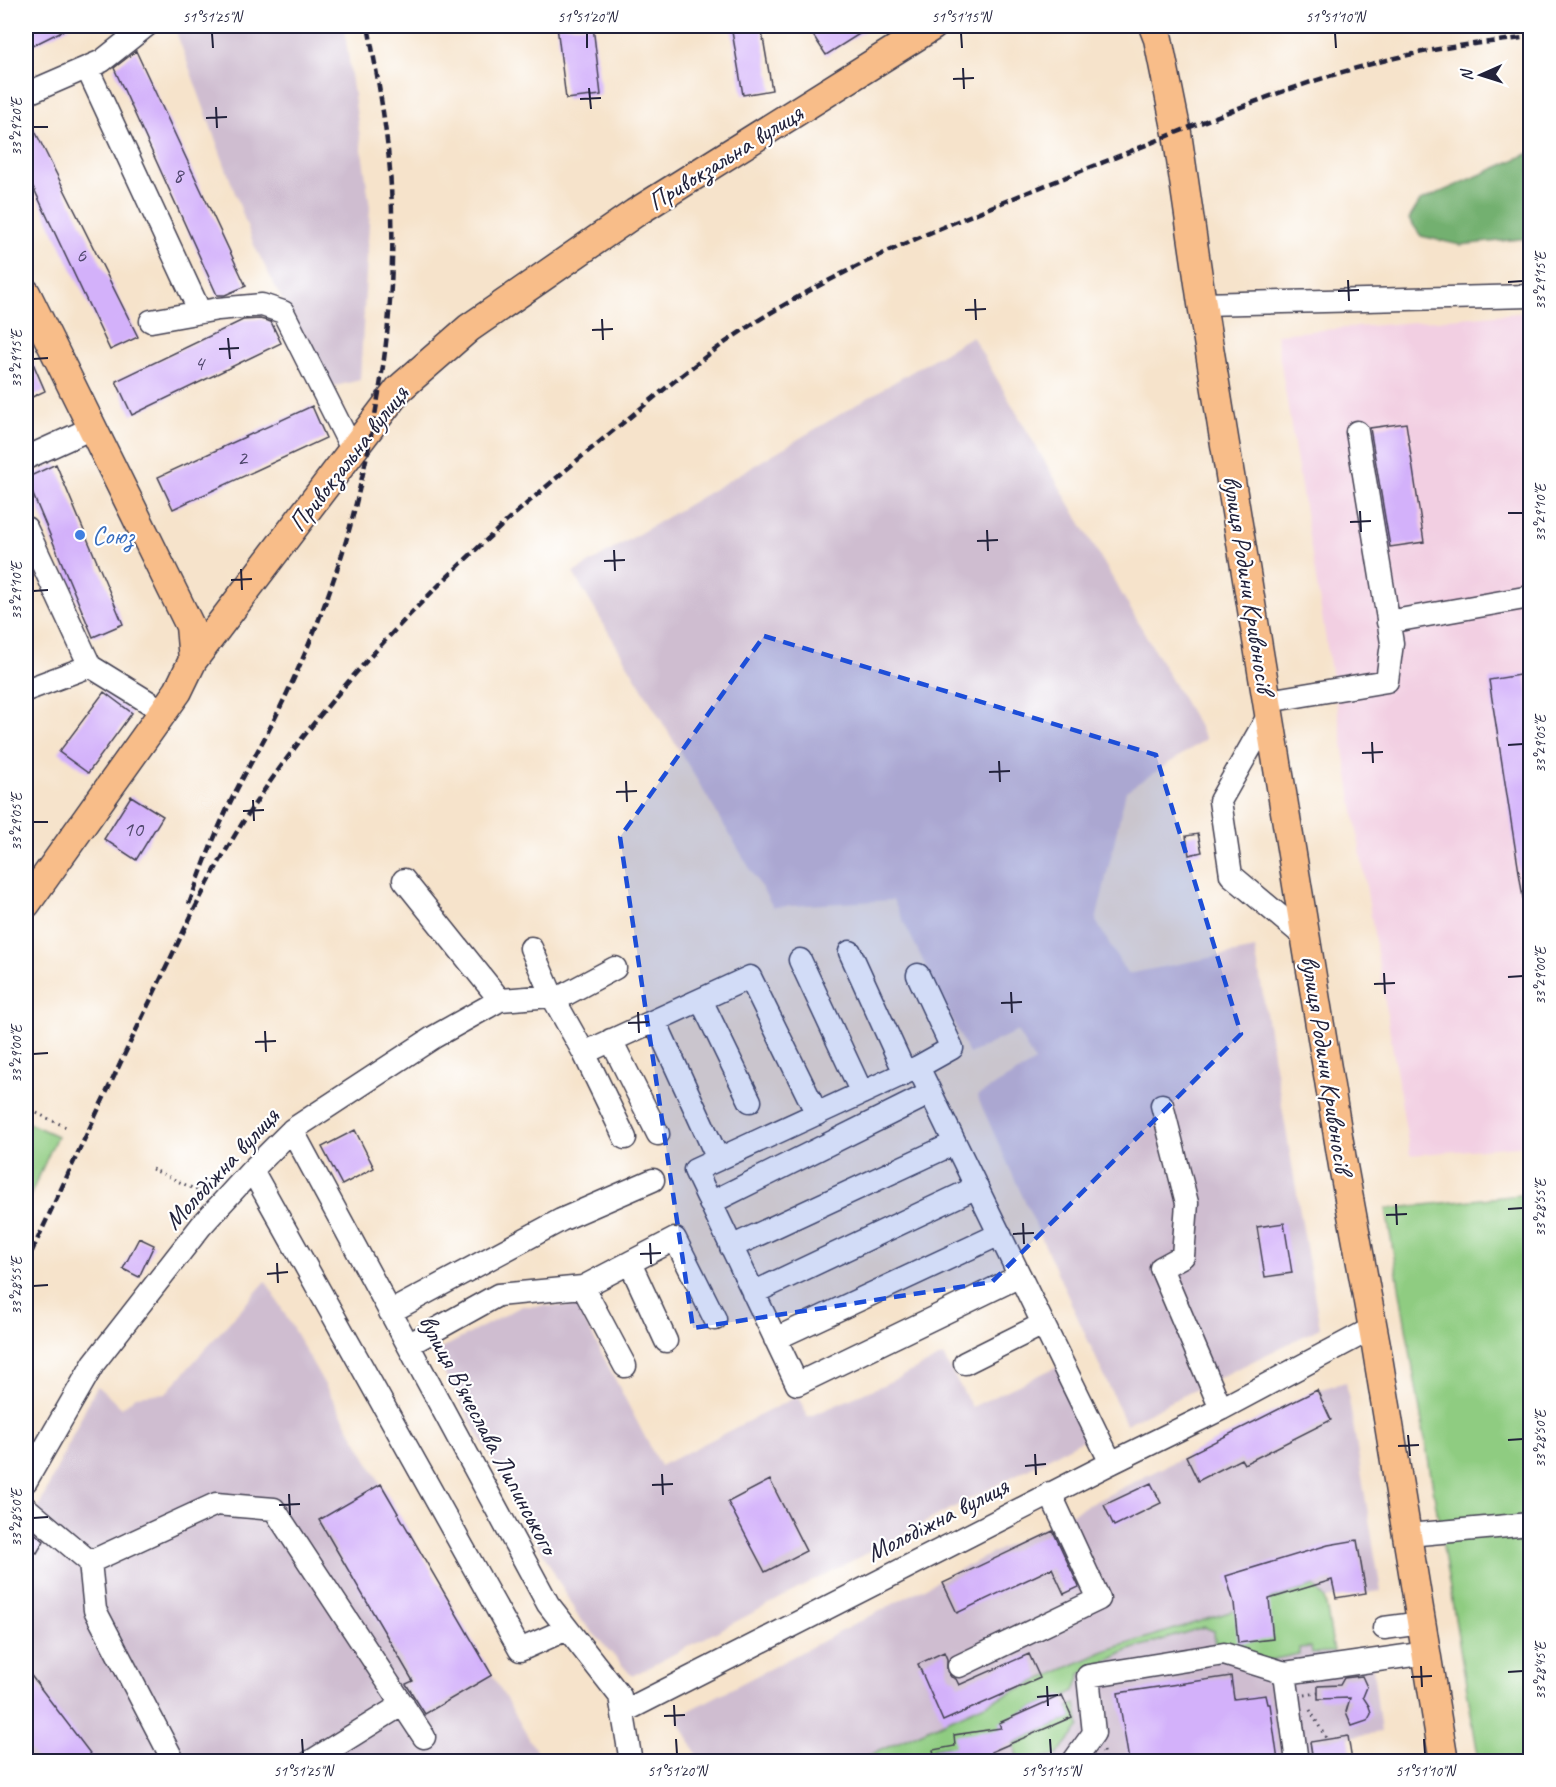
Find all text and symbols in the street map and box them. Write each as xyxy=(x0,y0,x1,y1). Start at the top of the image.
text: 51°51'25"N xyxy=(182,8,245,27)
text: 51°51'20"N xyxy=(557,8,620,27)
text: 51°51'15"N xyxy=(931,8,994,27)
text: 51°51'10"N xyxy=(1305,8,1368,27)
north arrow xyxy=(1451,45,1511,105)
text: N xyxy=(1457,67,1477,81)
text: 33°29'20"E xyxy=(7,96,26,156)
street label: Привокзальна вулиця xyxy=(641,96,811,219)
house number: 8 xyxy=(173,161,185,189)
house number: 6 xyxy=(76,241,87,269)
text: 33°29'15"E xyxy=(1531,250,1550,310)
text: 33°29'15"E xyxy=(7,328,26,388)
house number: 4 xyxy=(194,349,206,377)
street label: Привокзальна вулиця xyxy=(281,377,418,539)
house number: 2 xyxy=(237,444,249,472)
street label: вулиця Родини Кривоносів xyxy=(1215,473,1283,701)
text: 33°29'10"E xyxy=(1531,482,1550,542)
place label: Союз xyxy=(92,519,135,553)
marker: Союз xyxy=(73,528,87,542)
text: 33°29'10"E xyxy=(7,560,26,620)
text: 33°29'05"E xyxy=(1531,713,1550,773)
text: 33°29'05"E xyxy=(7,791,26,851)
house number: 10 xyxy=(123,815,145,843)
text: 33°29'00"E xyxy=(1531,945,1550,1005)
street label: вулиця Родини Кривоносів xyxy=(1293,953,1361,1181)
text: 33°29'00"E xyxy=(7,1023,26,1083)
street label: Молодіжна вулиця xyxy=(156,1099,287,1236)
text: 33°28'55"E xyxy=(1531,1177,1550,1237)
text: 33°28'55"E xyxy=(7,1255,26,1315)
street label: вулиця В'ячеслава Липинського xyxy=(411,1309,567,1562)
text: 33°28'50"E xyxy=(1531,1408,1550,1468)
street label: Молодіжна вулиця xyxy=(861,1469,1015,1569)
text: 33°28'50"E xyxy=(7,1487,26,1547)
text: 33°28'45"E xyxy=(1531,1640,1550,1700)
text: 51°51'25"N xyxy=(273,1762,336,1781)
text: 51°51'20"N xyxy=(647,1762,710,1781)
text: 51°51'15"N xyxy=(1021,1762,1084,1781)
text: 51°51'10"N xyxy=(1395,1762,1458,1781)

